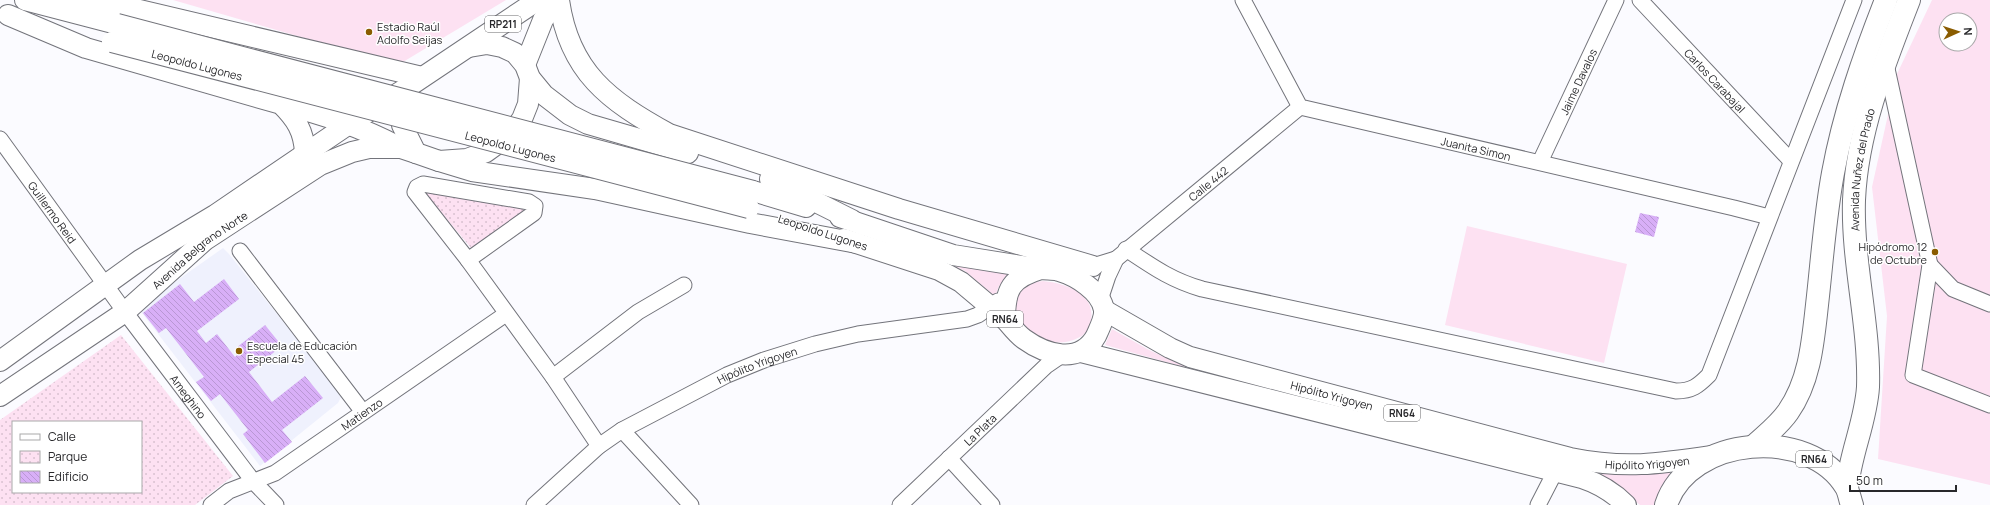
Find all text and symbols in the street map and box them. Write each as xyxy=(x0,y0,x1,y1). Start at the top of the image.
north arrow xyxy=(1938,12,1978,52)
road number: RP211 xyxy=(485,16,521,32)
place label: Estadio Raúl Adolfo Seijas xyxy=(377,19,443,47)
marker: Estadio Raúl Adolfo Seijas xyxy=(364,27,374,37)
text: N xyxy=(1961,27,1976,36)
street label: Leopoldo Lugones xyxy=(150,45,244,83)
street label: Carlos Carabajal xyxy=(1681,45,1749,116)
street label: Jaime Davalos xyxy=(1556,46,1600,117)
street label: Avenida Nuñez del Prado xyxy=(1846,106,1878,232)
street label: Leopoldo Lugones xyxy=(464,127,558,165)
street label: Juanita Simon xyxy=(1440,133,1513,163)
street label: Calle 442 xyxy=(1185,162,1231,204)
street label: Guillermo Reid xyxy=(25,178,80,246)
street label: Avenida Belgrano Norte xyxy=(148,207,250,292)
street label: Leopoldo Lugones xyxy=(776,210,870,254)
place label: Hipódromo 12 de Octubre xyxy=(1858,239,1928,267)
marker: Hipódromo 12 de Octubre xyxy=(1930,247,1940,257)
road number: RN64 xyxy=(987,311,1023,327)
place label: Escuela de Educación Especial 45 xyxy=(247,338,357,366)
street label: Hipólito Yrigoyen xyxy=(714,343,799,387)
marker: Escuela de Educación Especial 45 xyxy=(234,346,244,356)
street label: Ameghino xyxy=(167,371,211,422)
street label: Hipólito Yrigoyen xyxy=(1289,377,1375,413)
street label: Matienzo xyxy=(338,394,385,433)
road number: RN64 xyxy=(1384,405,1420,421)
street label: La Plata xyxy=(960,410,999,448)
legend xyxy=(12,421,142,493)
text: Calle xyxy=(48,428,76,445)
text: Parque xyxy=(48,448,87,465)
road number: RN64 xyxy=(1796,451,1832,467)
street label: Hipólito Yrigoyen xyxy=(1604,452,1690,472)
scale bar xyxy=(1850,467,1956,493)
text: Edificio xyxy=(48,468,88,485)
text: 50 m xyxy=(1856,472,1883,489)

